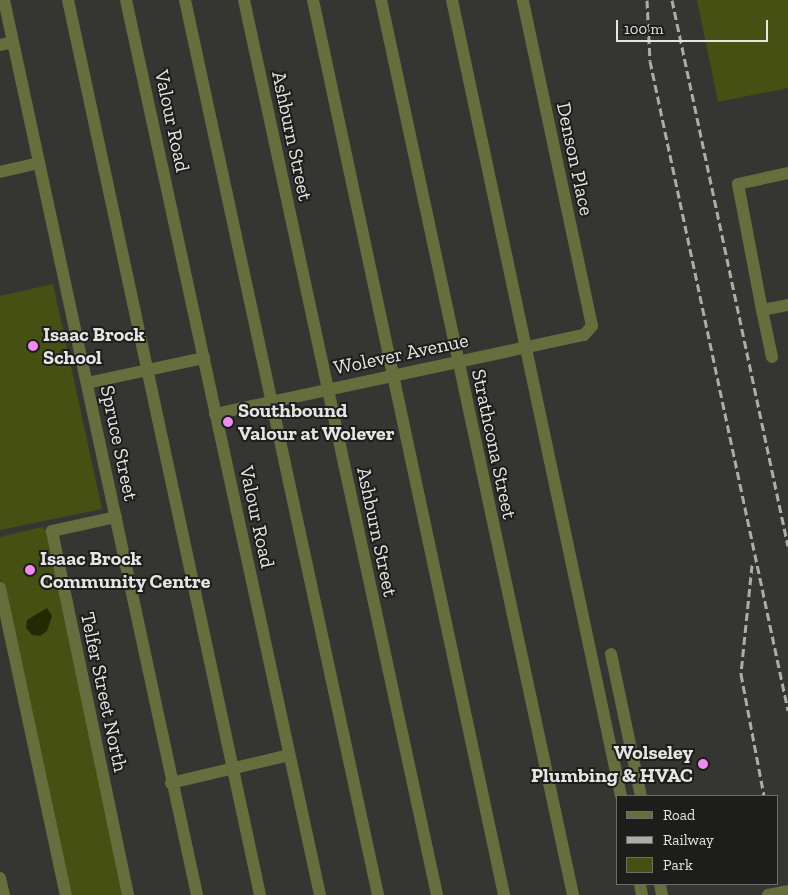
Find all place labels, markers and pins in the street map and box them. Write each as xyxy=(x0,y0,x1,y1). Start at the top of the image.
place label: Isaac Brock School xyxy=(43,322,145,369)
marker: Isaac Brock School xyxy=(27,340,39,352)
place label: Southbound Valour at Wolever xyxy=(238,399,396,446)
marker: Southbound Valour at Wolever xyxy=(222,416,234,428)
place label: Isaac Brock Community Centre xyxy=(40,546,211,593)
marker: Isaac Brock Community Centre xyxy=(24,564,36,576)
place label: Wolseley Plumbing & HVAC xyxy=(531,740,693,787)
marker: Wolseley Plumbing & HVAC xyxy=(697,758,709,770)

